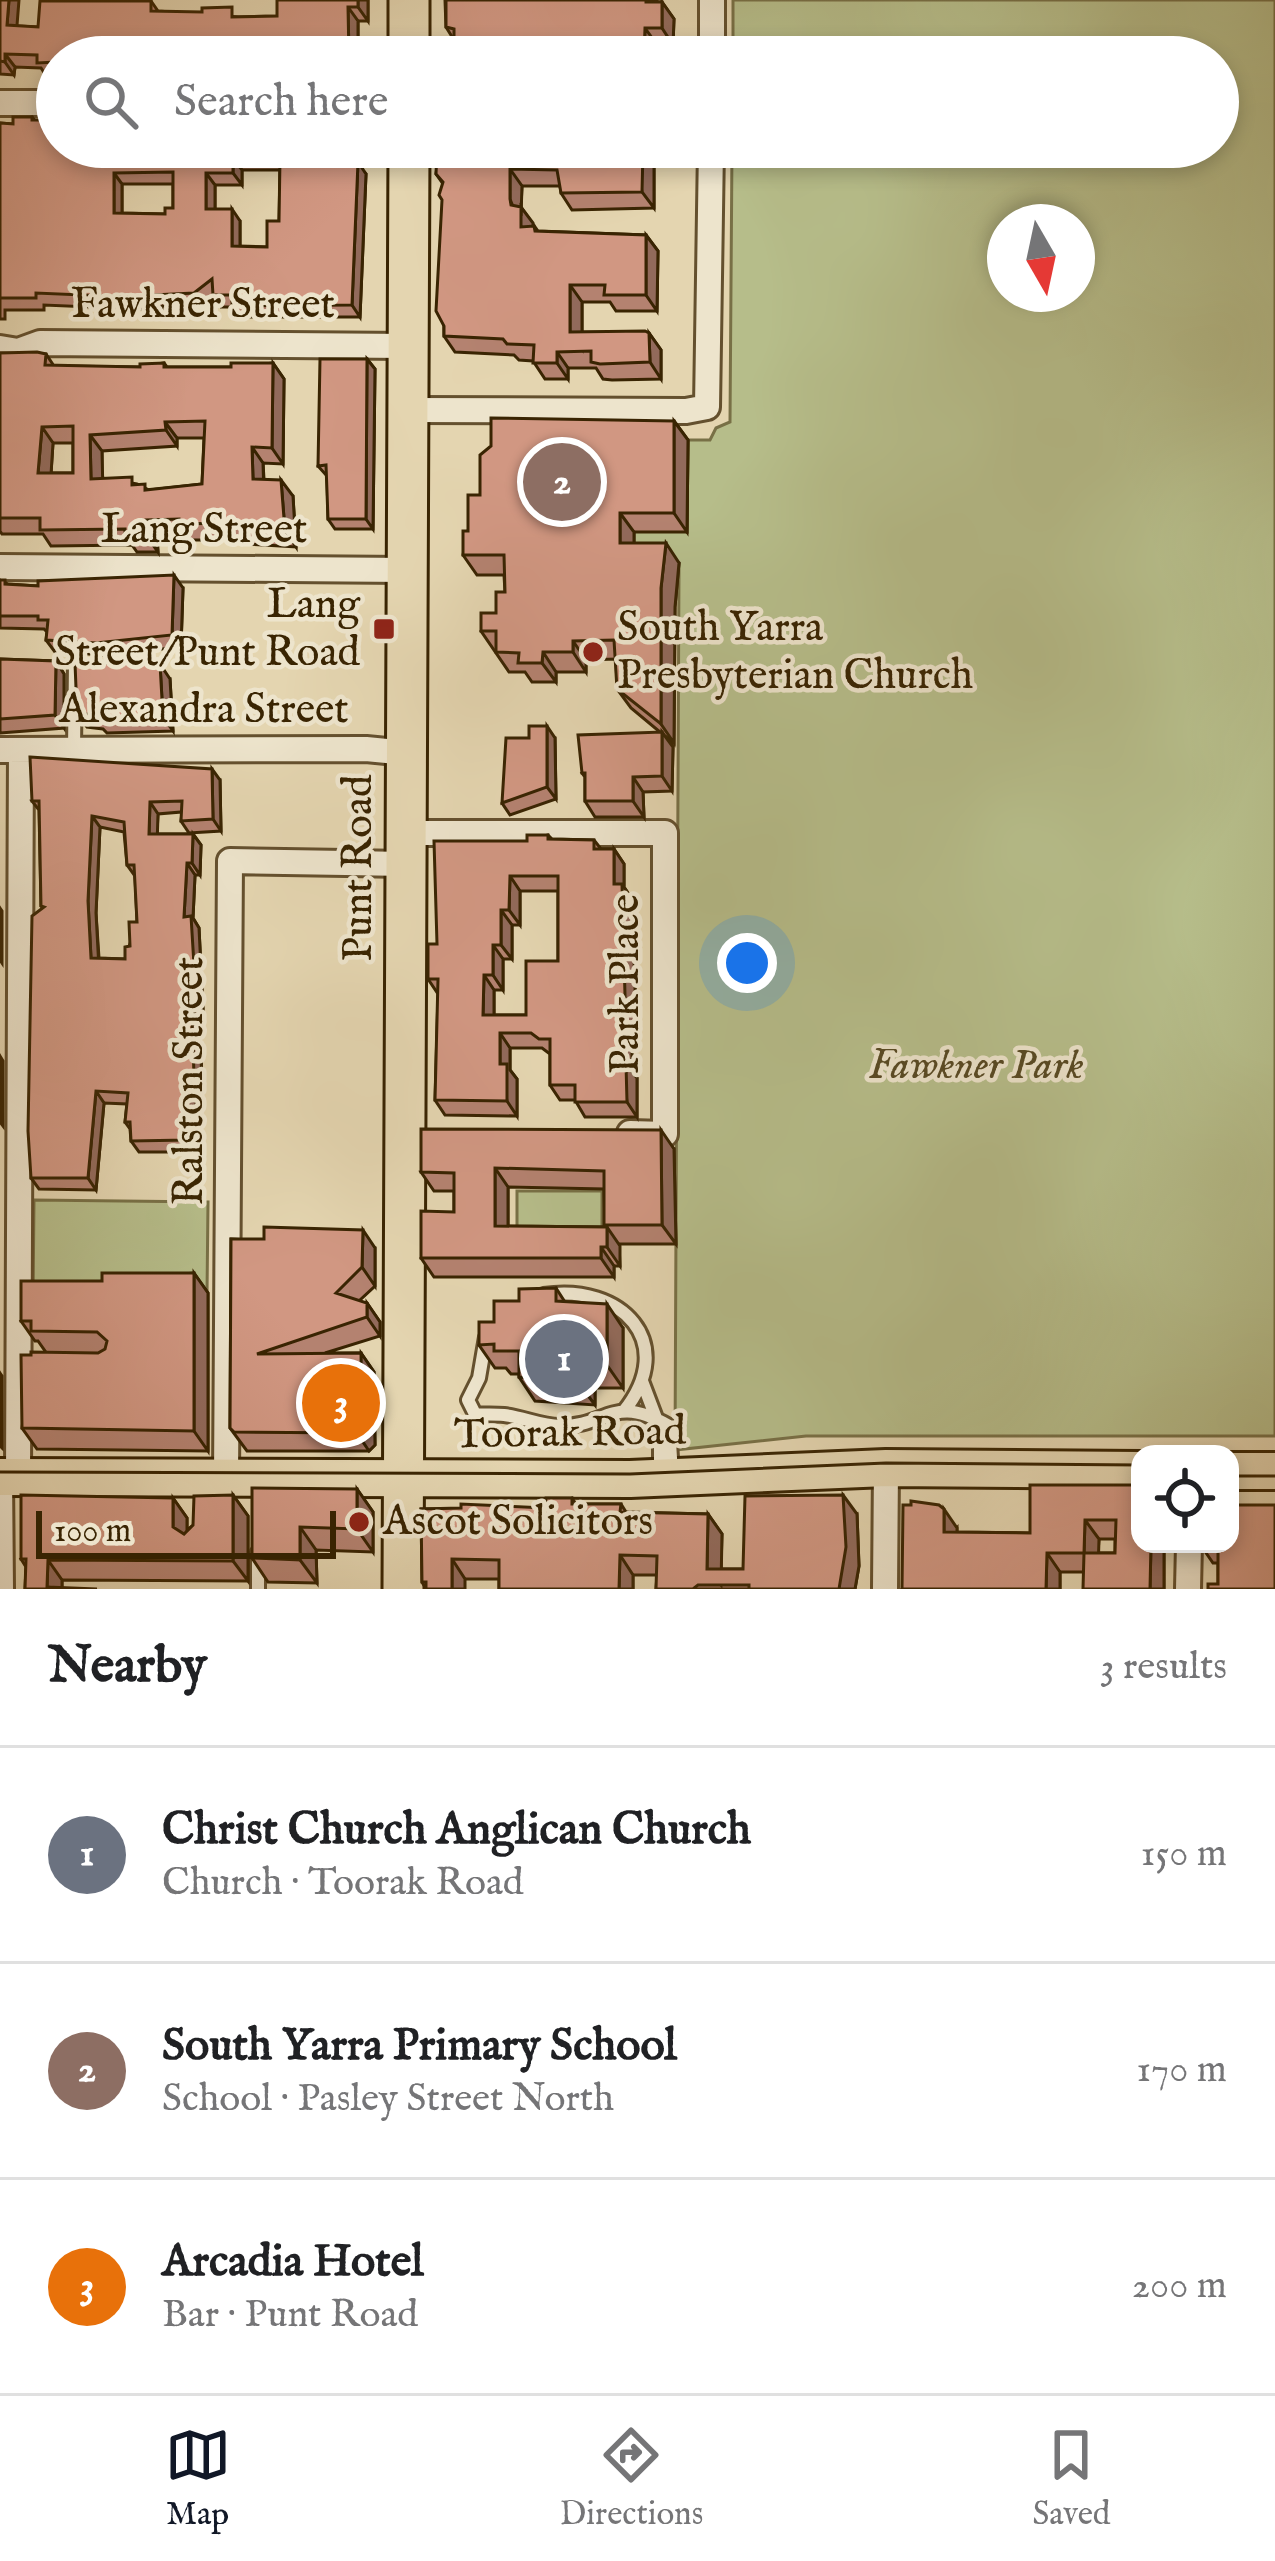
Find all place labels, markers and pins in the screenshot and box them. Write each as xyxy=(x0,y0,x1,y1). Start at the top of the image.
pin: 2 xyxy=(523,437,601,527)
place label: Lang Street/Punt Road xyxy=(55,579,361,680)
place label: South Yarra Presbyterian Church xyxy=(617,602,973,703)
marker: Lang Street/Punt Road xyxy=(371,616,397,642)
marker: South Yarra Presbyterian Church xyxy=(580,639,606,665)
pin: 1 xyxy=(525,1314,603,1404)
pin: 3 xyxy=(302,1358,380,1448)
place label: Ascot Solicitors xyxy=(382,1496,653,1549)
marker: Ascot Solicitors xyxy=(346,1509,372,1535)

